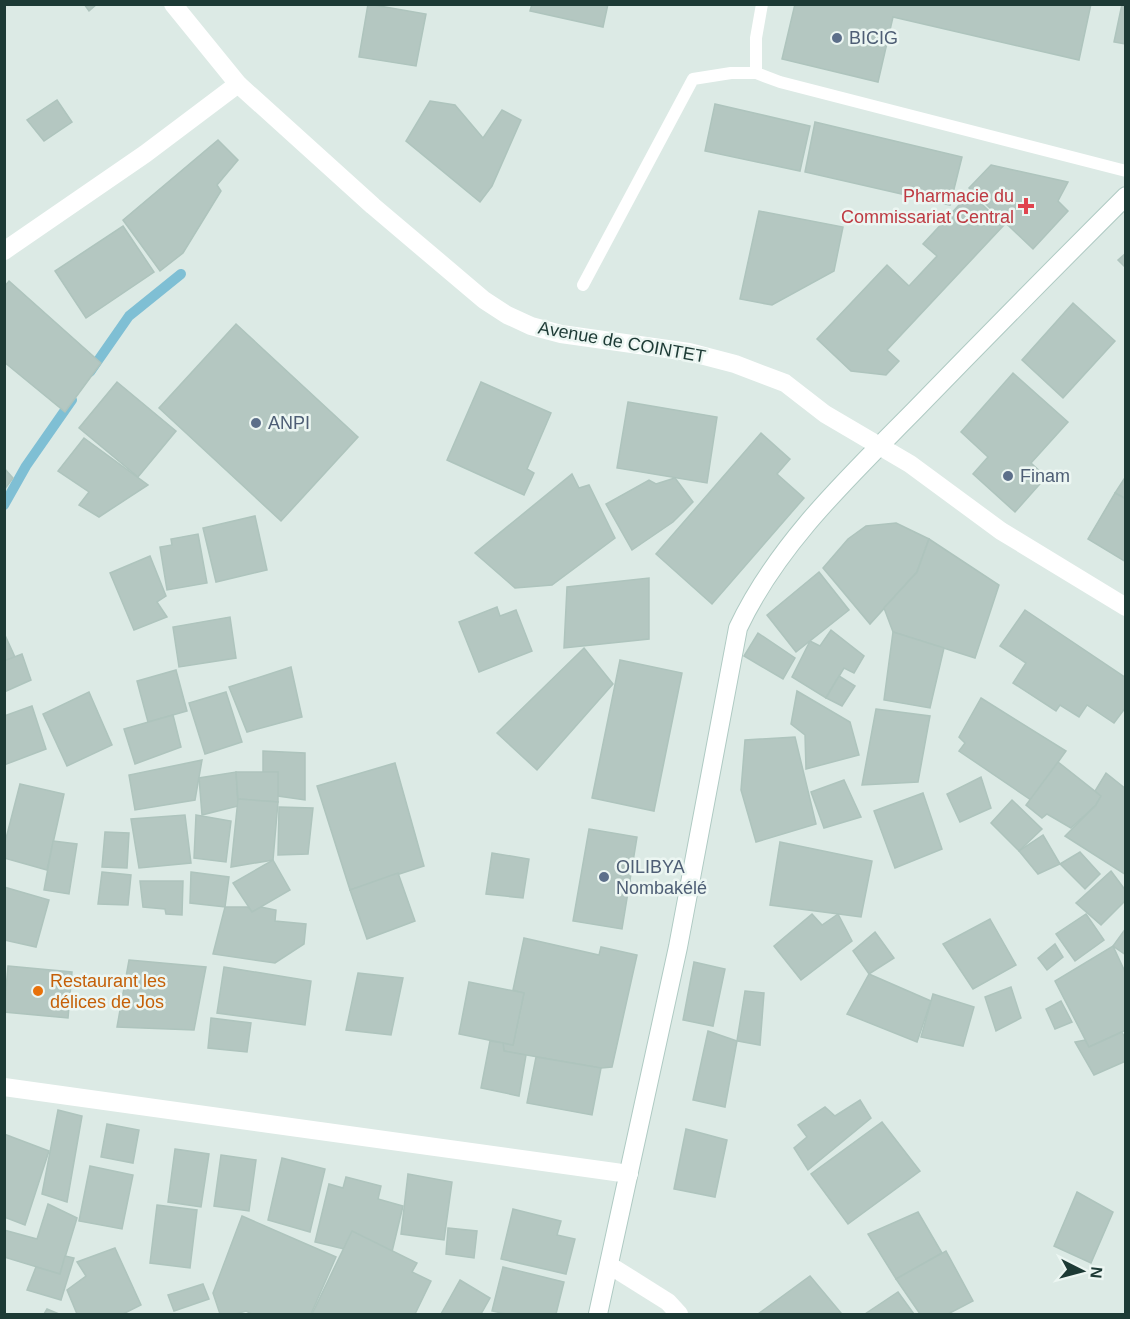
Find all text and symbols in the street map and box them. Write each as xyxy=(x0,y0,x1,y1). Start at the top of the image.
place label: BICIG xyxy=(849,28,898,48)
marker: BICIG xyxy=(830,31,844,45)
place label: Pharmacie du Commissariat Central xyxy=(841,186,1014,227)
marker: Pharmacie du Commissariat Central xyxy=(1019,199,1033,213)
street label: Avenue de COINTET xyxy=(537,317,707,367)
place label: ANPI xyxy=(268,413,310,433)
marker: ANPI xyxy=(249,416,263,430)
place label: Finam xyxy=(1020,466,1070,486)
marker: Finam xyxy=(1001,469,1015,483)
place label: OILIBYA Nombakélé xyxy=(616,857,707,898)
marker: OILIBYA Nombakélé xyxy=(597,870,611,884)
place label: Restaurant les délices de Jos xyxy=(50,971,166,1012)
marker: Restaurant les délices de Jos xyxy=(31,984,45,998)
north arrow xyxy=(1052,1241,1112,1301)
text: N xyxy=(1087,1266,1105,1279)

